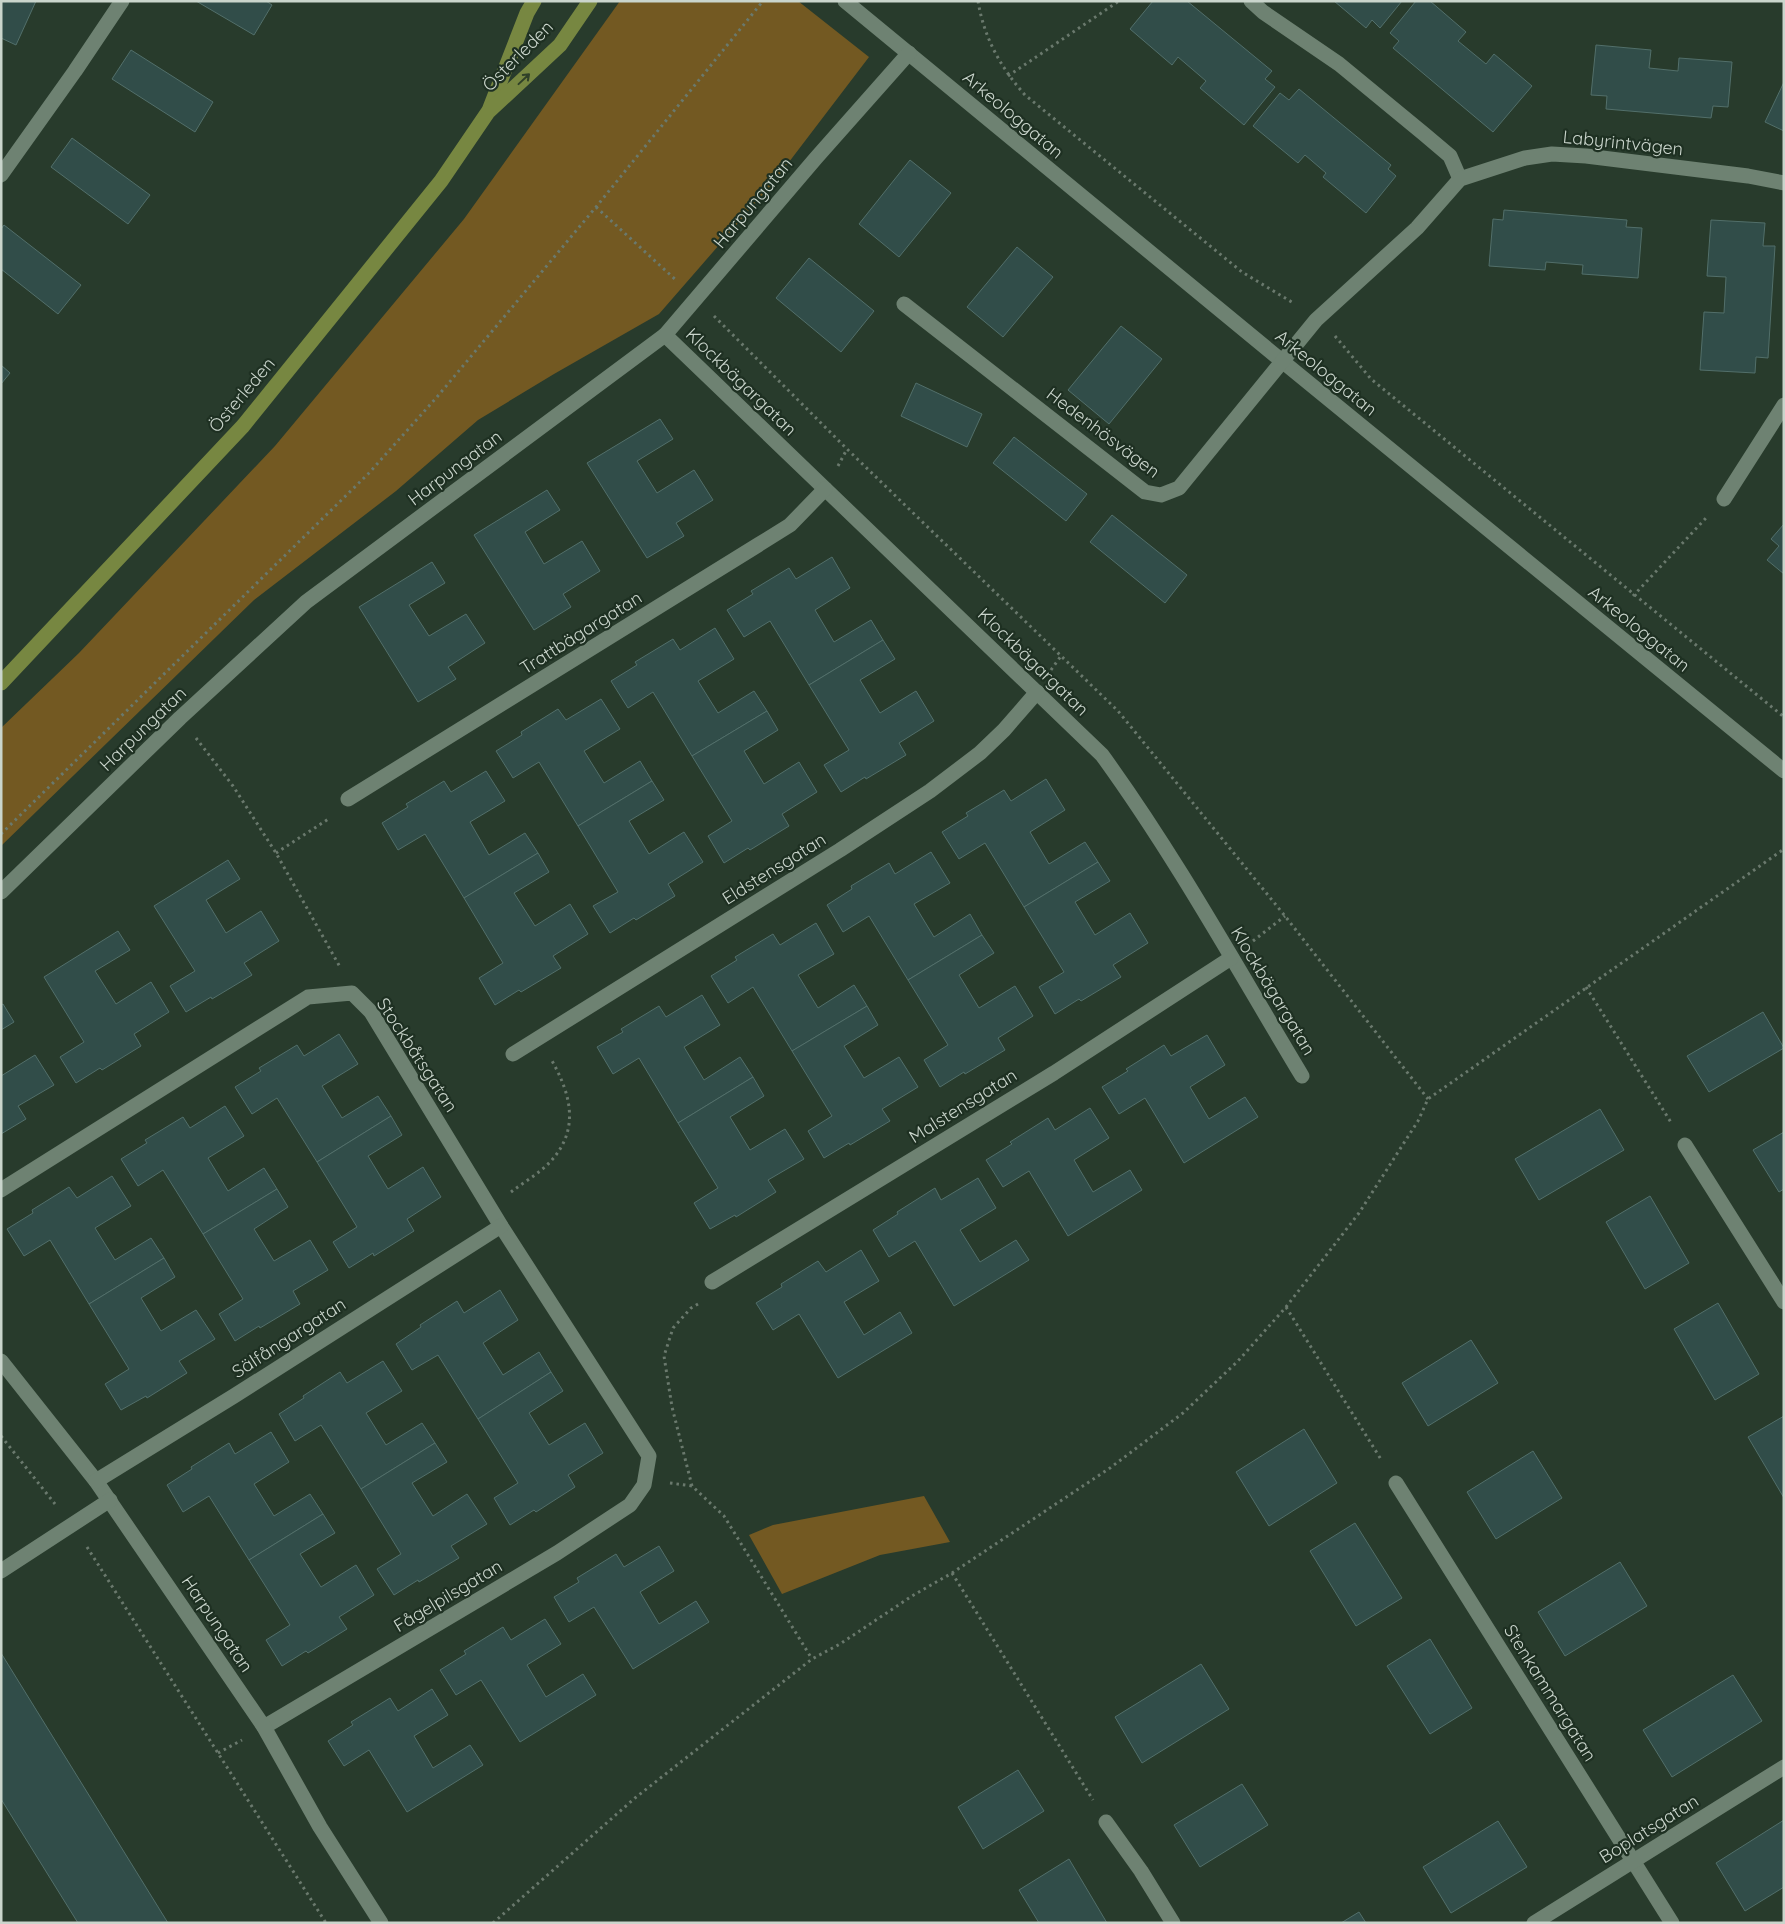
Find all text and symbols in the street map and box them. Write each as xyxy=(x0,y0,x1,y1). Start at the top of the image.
street label: Österleden xyxy=(477,15,558,96)
street label: Arkeologgatan xyxy=(958,66,1068,163)
one-way arrow xyxy=(518,73,530,85)
street label: Labyrintvägen xyxy=(1562,125,1684,160)
street label: Harpungatan xyxy=(708,152,797,253)
street label: Klockbägargatan xyxy=(681,323,802,441)
street label: Arkeologgatan xyxy=(1271,325,1382,421)
street label: Österleden xyxy=(204,352,280,437)
street label: Hedenhösvägen xyxy=(1042,382,1165,483)
street label: Harpungatan xyxy=(403,425,506,510)
street label: Arkeologgatan xyxy=(1584,581,1695,677)
street label: Trattbägargatan xyxy=(515,586,646,679)
street label: Klockbägargatan xyxy=(973,603,1094,721)
street label: Harpungatan xyxy=(94,682,191,776)
street label: Eldstensgatan xyxy=(718,828,830,910)
street label: Klockbägargatan xyxy=(1226,922,1321,1059)
street label: Stockbåtsgatan xyxy=(372,993,463,1116)
street label: Malstensgatan xyxy=(905,1063,1021,1148)
street label: Sälfångargatan xyxy=(227,1292,350,1383)
street label: Fågelpilsgatan xyxy=(389,1554,506,1637)
street label: Harpungatan xyxy=(177,1571,258,1677)
street label: Stenkammargatan xyxy=(1499,1620,1602,1765)
street label: Boplatsgatan xyxy=(1595,1789,1703,1868)

